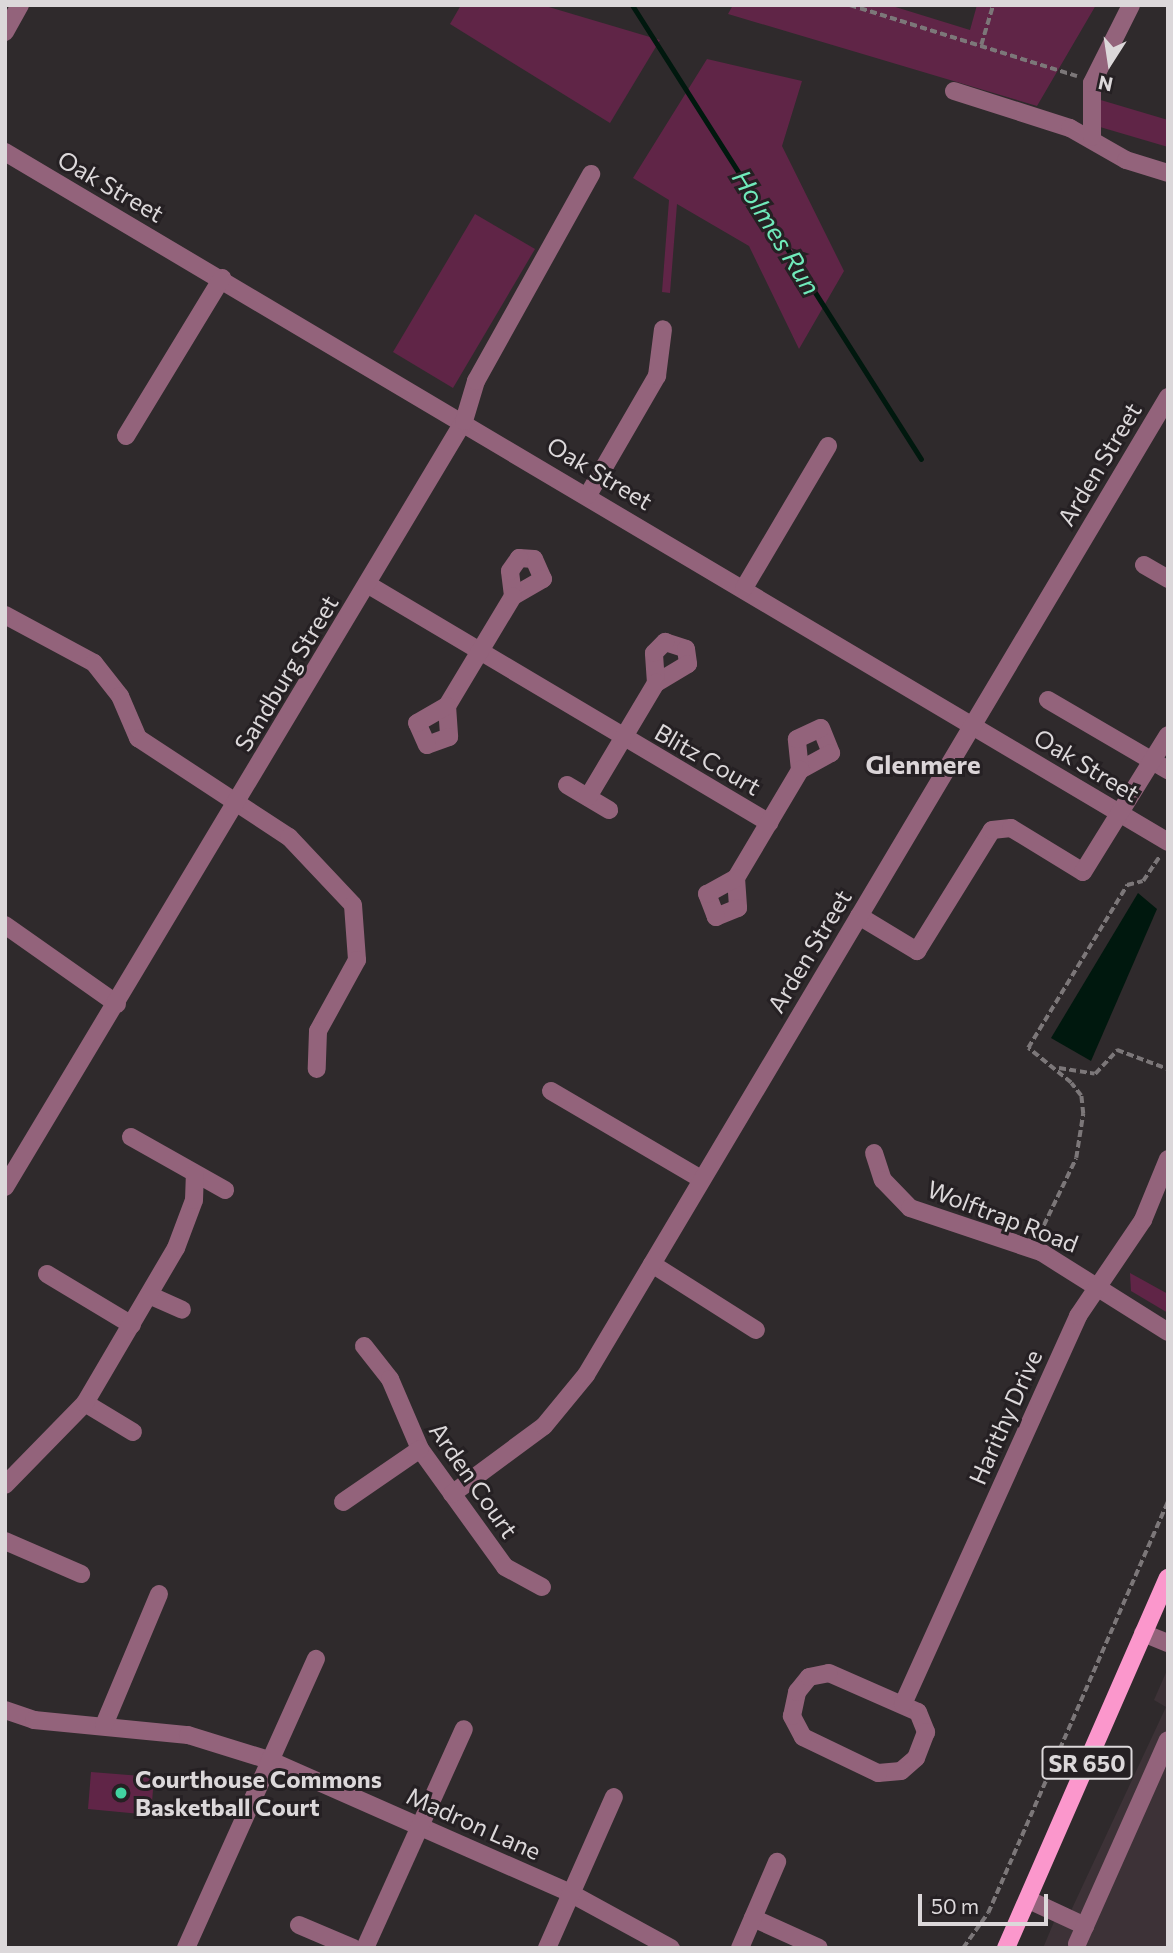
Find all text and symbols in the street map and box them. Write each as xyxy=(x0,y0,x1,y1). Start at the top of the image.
north arrow xyxy=(1075,28,1145,98)
text: N xyxy=(1096,71,1115,97)
street label: Oak Street xyxy=(53,144,169,228)
water label: Holmes Run xyxy=(726,164,828,300)
street label: Arden Street xyxy=(1051,397,1147,531)
street label: Oak Street xyxy=(542,430,658,516)
street label: Sandburg Street xyxy=(228,590,344,756)
street label: Blitz Court xyxy=(650,717,766,801)
street label: Oak Street xyxy=(1029,722,1145,808)
district label: Glenmere xyxy=(865,748,981,780)
street label: Arden Street xyxy=(761,884,857,1018)
street label: Wolftrap Road xyxy=(923,1174,1083,1258)
street label: Harithy Drive xyxy=(962,1345,1048,1489)
street label: Arden Court xyxy=(424,1417,524,1543)
road number: SR 650 xyxy=(1042,1744,1132,1782)
place label: Courthouse Commons Basketball Court xyxy=(135,1765,382,1821)
street label: Madron Lane xyxy=(402,1781,546,1865)
marker: Courthouse Commons Basketball Court xyxy=(113,1785,129,1801)
scale bar xyxy=(921,1880,1050,1924)
text: 50 m xyxy=(931,1893,979,1918)

